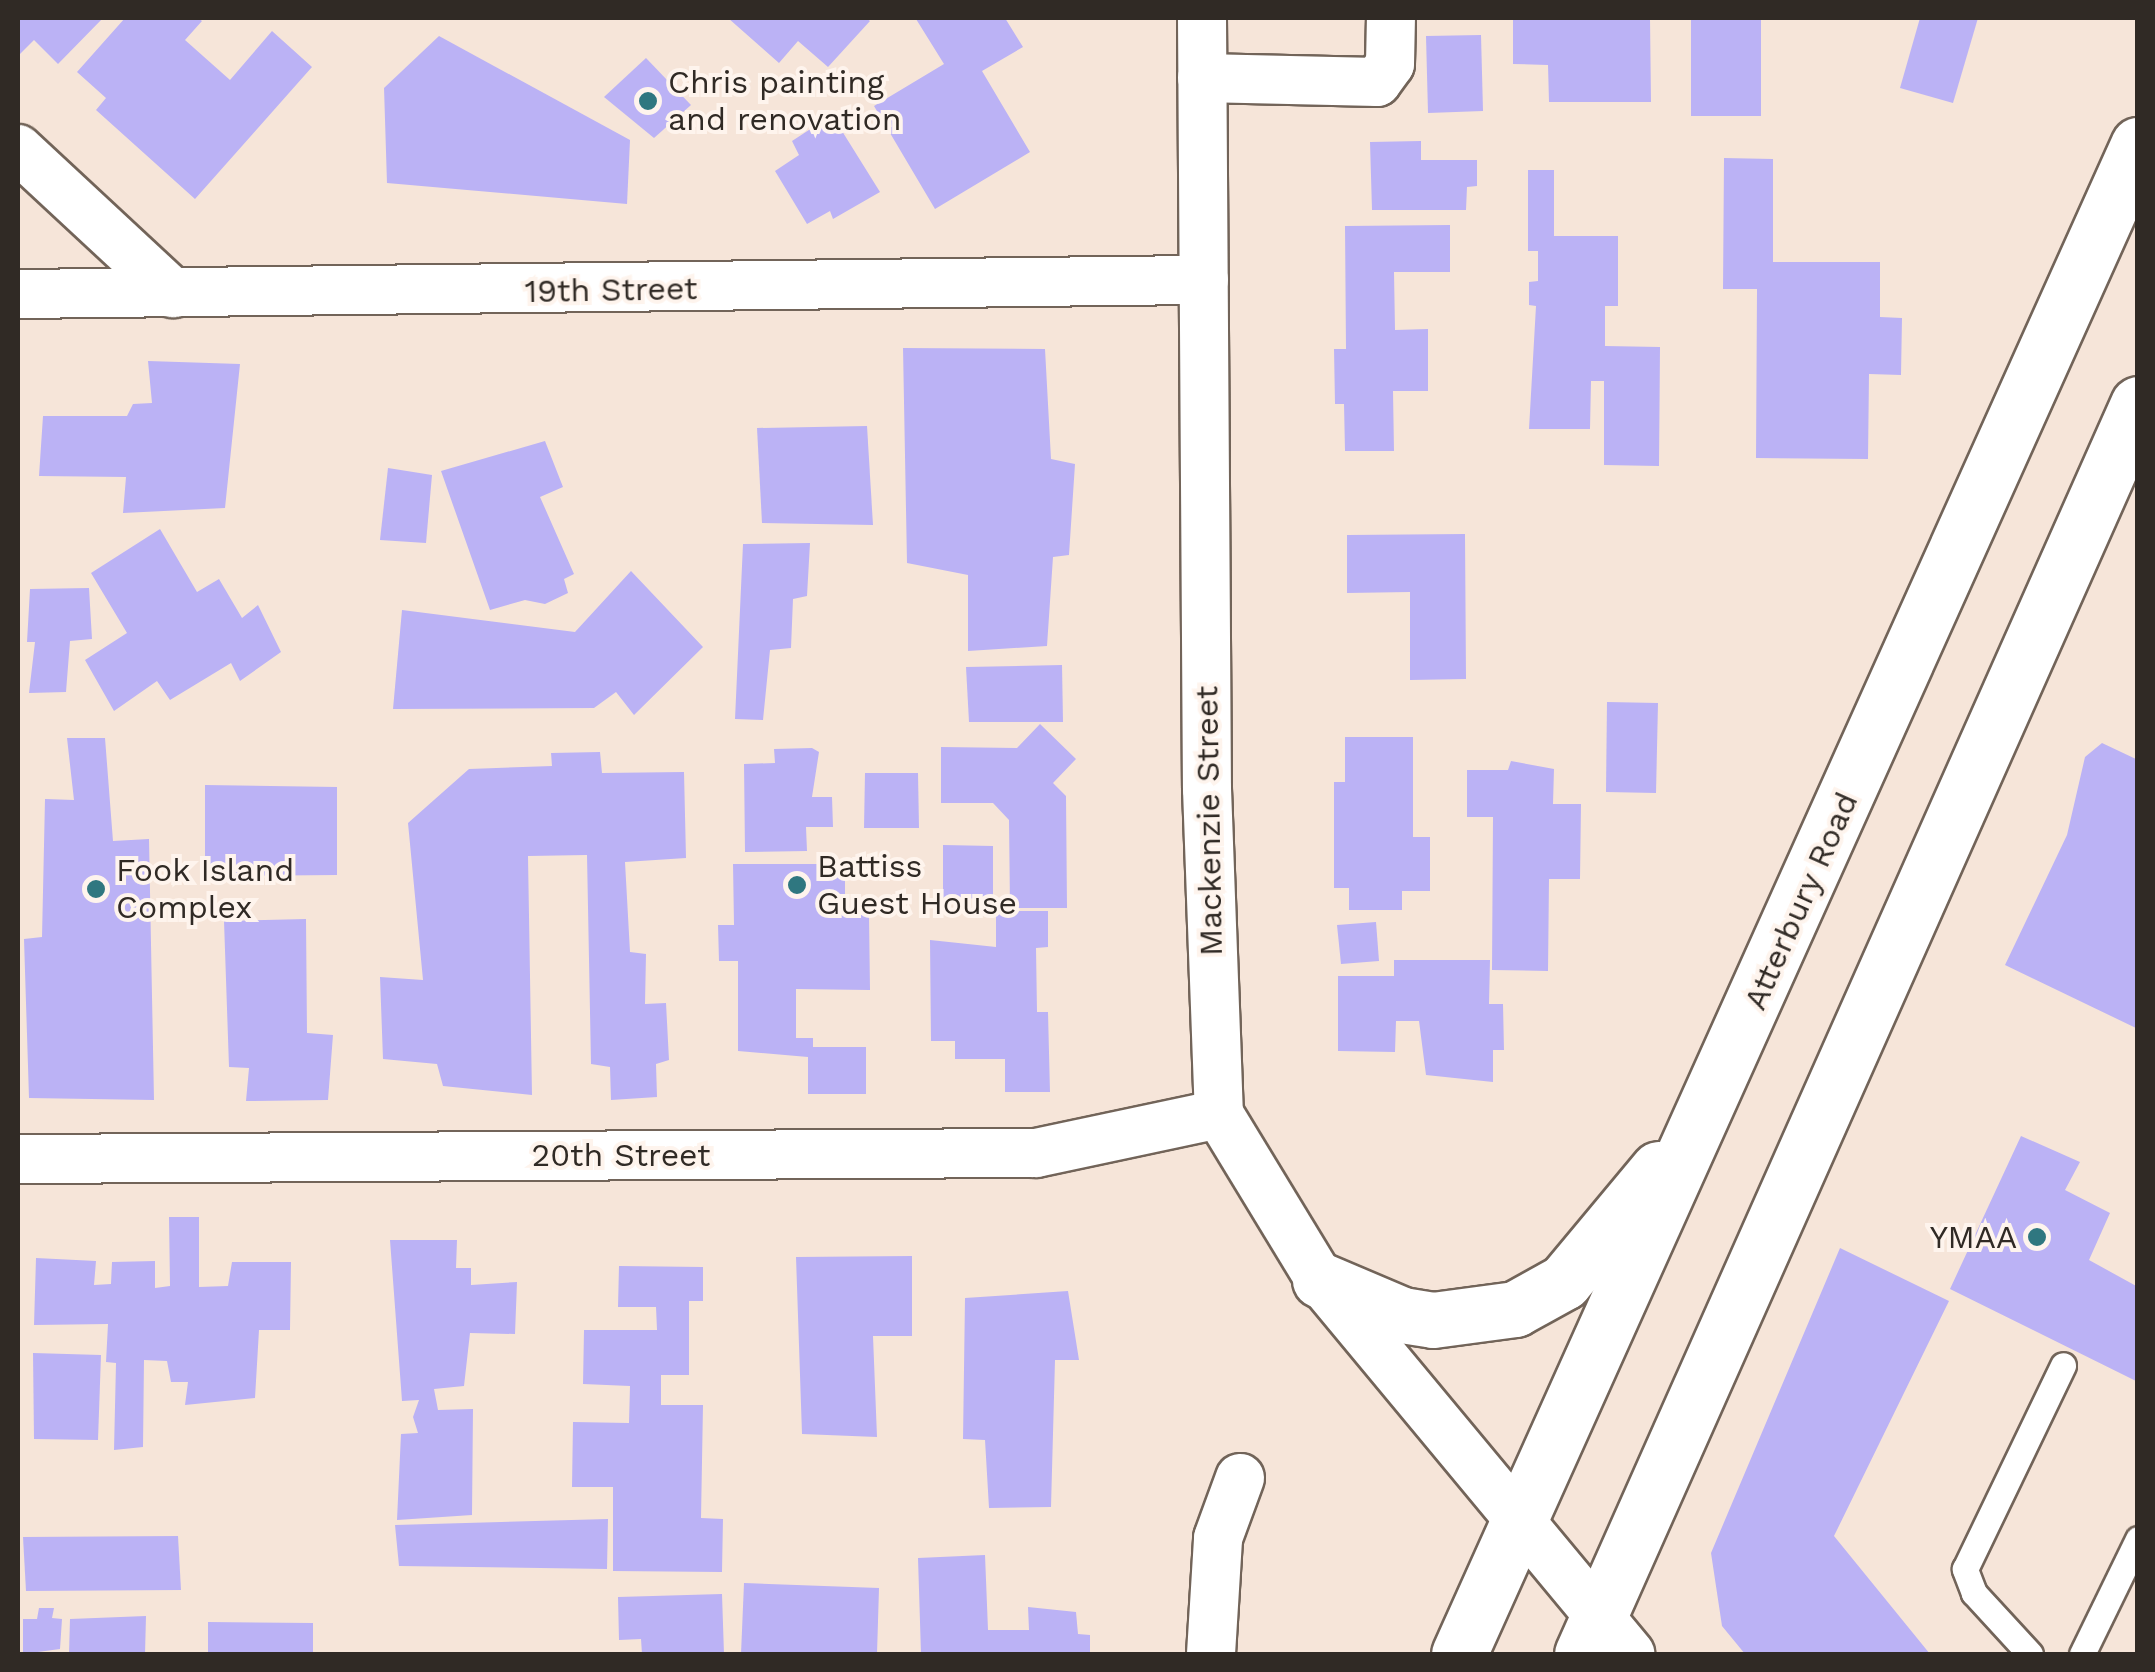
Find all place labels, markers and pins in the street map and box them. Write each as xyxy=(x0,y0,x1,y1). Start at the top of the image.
place label: Chris painting and renovation xyxy=(668,64,902,139)
marker: Chris painting and renovation xyxy=(637,90,659,112)
place label: Battiss Guest House xyxy=(817,848,1017,923)
place label: Fook Island Complex xyxy=(116,852,295,927)
marker: Battiss Guest House xyxy=(786,874,808,896)
marker: Fook Island Complex xyxy=(85,878,107,900)
place label: YMAA xyxy=(1930,1218,2017,1256)
marker: YMAA xyxy=(2026,1226,2048,1248)

